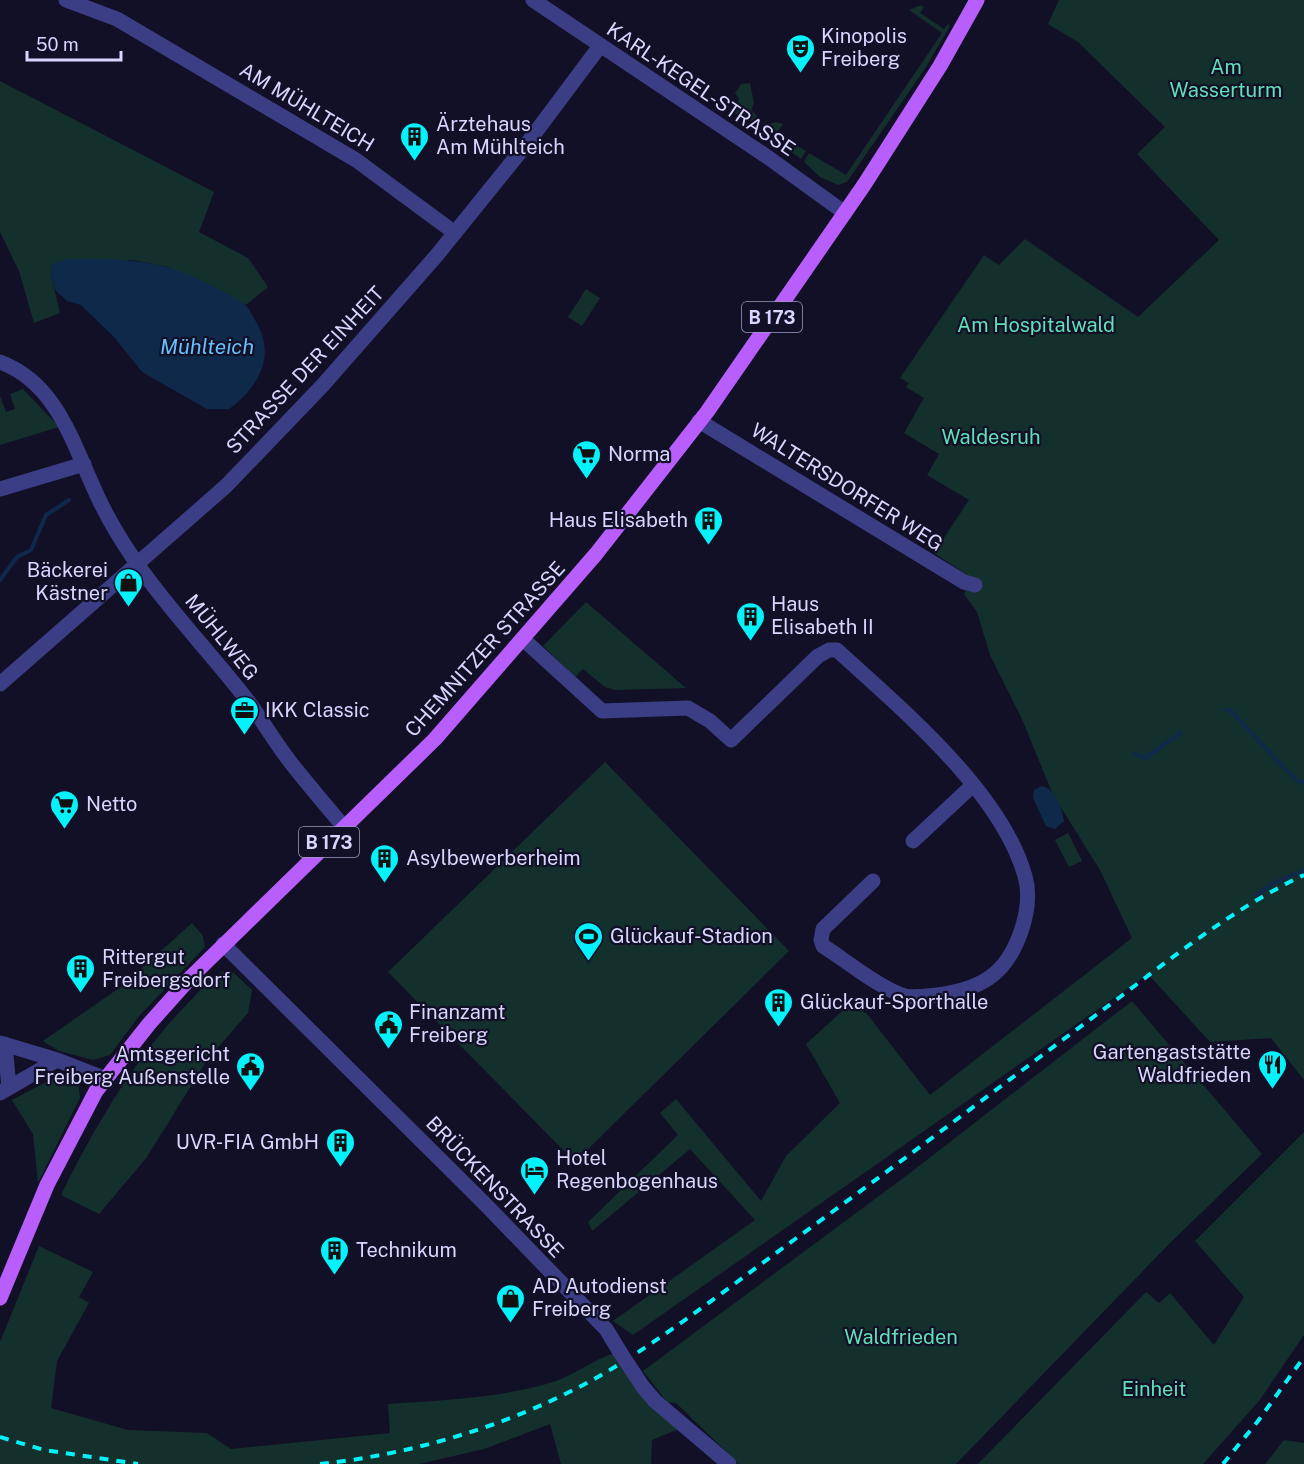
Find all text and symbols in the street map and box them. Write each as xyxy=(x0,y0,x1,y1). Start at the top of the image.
street label: KARL-KEGEL-STRASSE xyxy=(602,17,800,161)
scale bar xyxy=(27,24,122,62)
place label: Kinopolis Freiberg xyxy=(821,24,907,71)
theatre icon: Kinopolis Freiberg xyxy=(784,32,816,74)
text: 50 m xyxy=(36,34,79,55)
park label: Am Wasserturm xyxy=(1170,55,1282,102)
street label: AM MÜHLTEICH xyxy=(235,57,379,157)
place label: Ärztehaus Am Mühlteich xyxy=(436,112,565,159)
building icon: Ärztehaus Am Mühlteich xyxy=(399,120,431,162)
street label: STRASSE DER EINHEIT xyxy=(221,281,389,459)
road number: B 173 xyxy=(742,302,802,332)
park label: Am Hospitalwald xyxy=(957,313,1115,337)
water label: Mühlteich xyxy=(160,334,254,359)
street label: WALTERSDORFER WEG xyxy=(746,418,948,556)
park label: Waldesruh xyxy=(941,425,1041,449)
supermarket icon: Norma xyxy=(571,438,603,480)
place label: Norma xyxy=(608,442,670,466)
building icon: Haus Elisabeth xyxy=(693,504,725,546)
place label: Haus Elisabeth xyxy=(549,508,688,532)
street label: CHEMNITZER STRASSE xyxy=(400,556,570,742)
place label: Bäckerei Kästner xyxy=(27,558,108,605)
shop icon: Bäckerei Kästner xyxy=(113,566,145,608)
street label: MÜHLWEG xyxy=(180,589,265,685)
place label: Haus Elisabeth II xyxy=(771,592,874,639)
building icon: Haus Elisabeth II xyxy=(734,600,766,642)
office icon: IKK Classic xyxy=(228,694,260,736)
place label: IKK Classic xyxy=(265,698,370,722)
supermarket icon: Netto xyxy=(49,788,81,830)
place label: Netto xyxy=(86,792,137,816)
road number: B 173 xyxy=(299,827,359,857)
building icon: Asylbewerberheim xyxy=(369,842,401,884)
place label: Asylbewerberheim xyxy=(406,846,581,870)
sports icon: Glückauf-Stadion xyxy=(573,920,605,962)
place label: Glückauf-Stadion xyxy=(610,924,773,948)
place label: Rittergut Freibergsdorf xyxy=(102,945,230,992)
building icon: Rittergut Freibergsdorf xyxy=(65,952,97,994)
building icon: Glückauf-Sporthalle xyxy=(763,986,795,1028)
place label: Glückauf-Sporthalle xyxy=(800,990,988,1014)
place label: Finanzamt Freiberg xyxy=(409,1000,505,1047)
public building icon: Finanzamt Freiberg xyxy=(372,1008,404,1050)
place label: Gartengaststätte Waldfrieden xyxy=(1093,1040,1251,1087)
place label: Amtsgericht Freiberg Außenstelle xyxy=(34,1042,230,1089)
restaurant icon: Gartengaststätte Waldfrieden xyxy=(1256,1048,1288,1090)
public building icon: Amtsgericht Freiberg Außenstelle xyxy=(235,1050,267,1092)
street label: BRÜCKENSTRASSE xyxy=(421,1111,569,1263)
building icon: UVR-FIA GmbH xyxy=(324,1126,356,1168)
place label: UVR-FIA GmbH xyxy=(176,1130,319,1154)
place label: Hotel Regenbogenhaus xyxy=(556,1146,718,1193)
hotel icon: Hotel Regenbogenhaus xyxy=(519,1154,551,1196)
building icon: Technikum xyxy=(319,1234,351,1276)
place label: Technikum xyxy=(356,1238,457,1262)
place label: AD Autodienst Freiberg xyxy=(532,1274,667,1321)
shop icon: AD Autodienst Freiberg xyxy=(495,1282,527,1324)
park label: Waldfrieden xyxy=(844,1325,958,1349)
park label: Einheit xyxy=(1122,1377,1186,1401)

